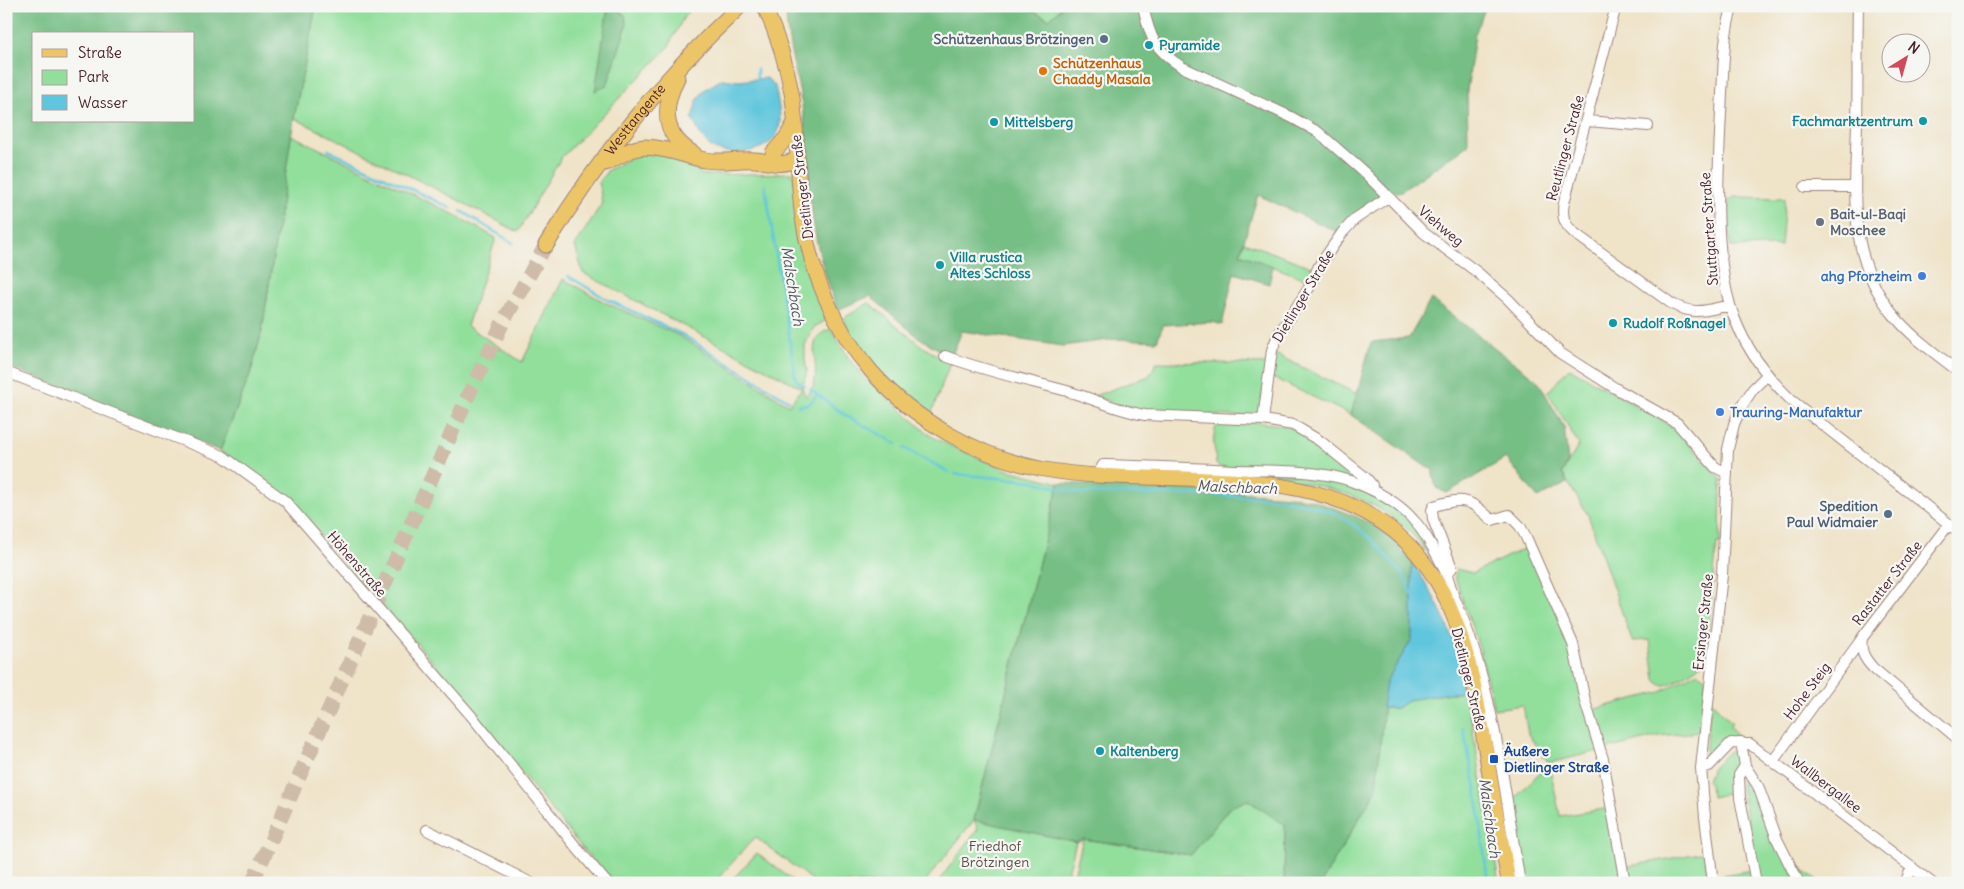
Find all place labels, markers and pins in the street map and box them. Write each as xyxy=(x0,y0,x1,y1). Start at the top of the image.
place label: Schützenhaus Brötzingen xyxy=(934,30,1094,48)
marker: Schützenhaus Brötzingen xyxy=(1098,33,1110,45)
place label: Pyramide xyxy=(1159,36,1220,54)
marker: Pyramide xyxy=(1143,39,1155,51)
place label: Schützenhaus Chaddy Masala xyxy=(1053,54,1151,88)
marker: Schützenhaus Chaddy Masala xyxy=(1037,65,1049,77)
place label: Fachmarktzentrum xyxy=(1792,112,1914,130)
place label: Mittelsberg xyxy=(1004,113,1074,131)
marker: Fachmarktzentrum xyxy=(1917,115,1929,127)
marker: Mittelsberg xyxy=(988,116,1000,128)
place label: Bait-ul-Baqi Moschee xyxy=(1830,205,1906,239)
marker: Bait-ul-Baqi Moschee xyxy=(1814,216,1826,228)
place label: Villa rustica Altes Schloss xyxy=(950,248,1031,282)
marker: Villa rustica Altes Schloss xyxy=(934,259,946,271)
place label: ahg Pforzheim xyxy=(1821,267,1913,285)
marker: ahg Pforzheim xyxy=(1916,270,1928,282)
place label: Rudolf Roßnagel xyxy=(1623,314,1726,332)
marker: Rudolf Roßnagel xyxy=(1607,317,1619,329)
place label: Trauring-Manufaktur xyxy=(1730,403,1863,421)
marker: Trauring-Manufaktur xyxy=(1714,406,1726,418)
place label: Spedition Paul Widmaier xyxy=(1787,497,1878,531)
marker: Spedition Paul Widmaier xyxy=(1882,508,1894,520)
place label: Kaltenberg xyxy=(1110,742,1179,760)
place label: Äußere Dietlinger Straße xyxy=(1504,742,1610,776)
marker: Kaltenberg xyxy=(1094,745,1106,757)
marker: Äußere Dietlinger Straße xyxy=(1488,753,1500,765)

